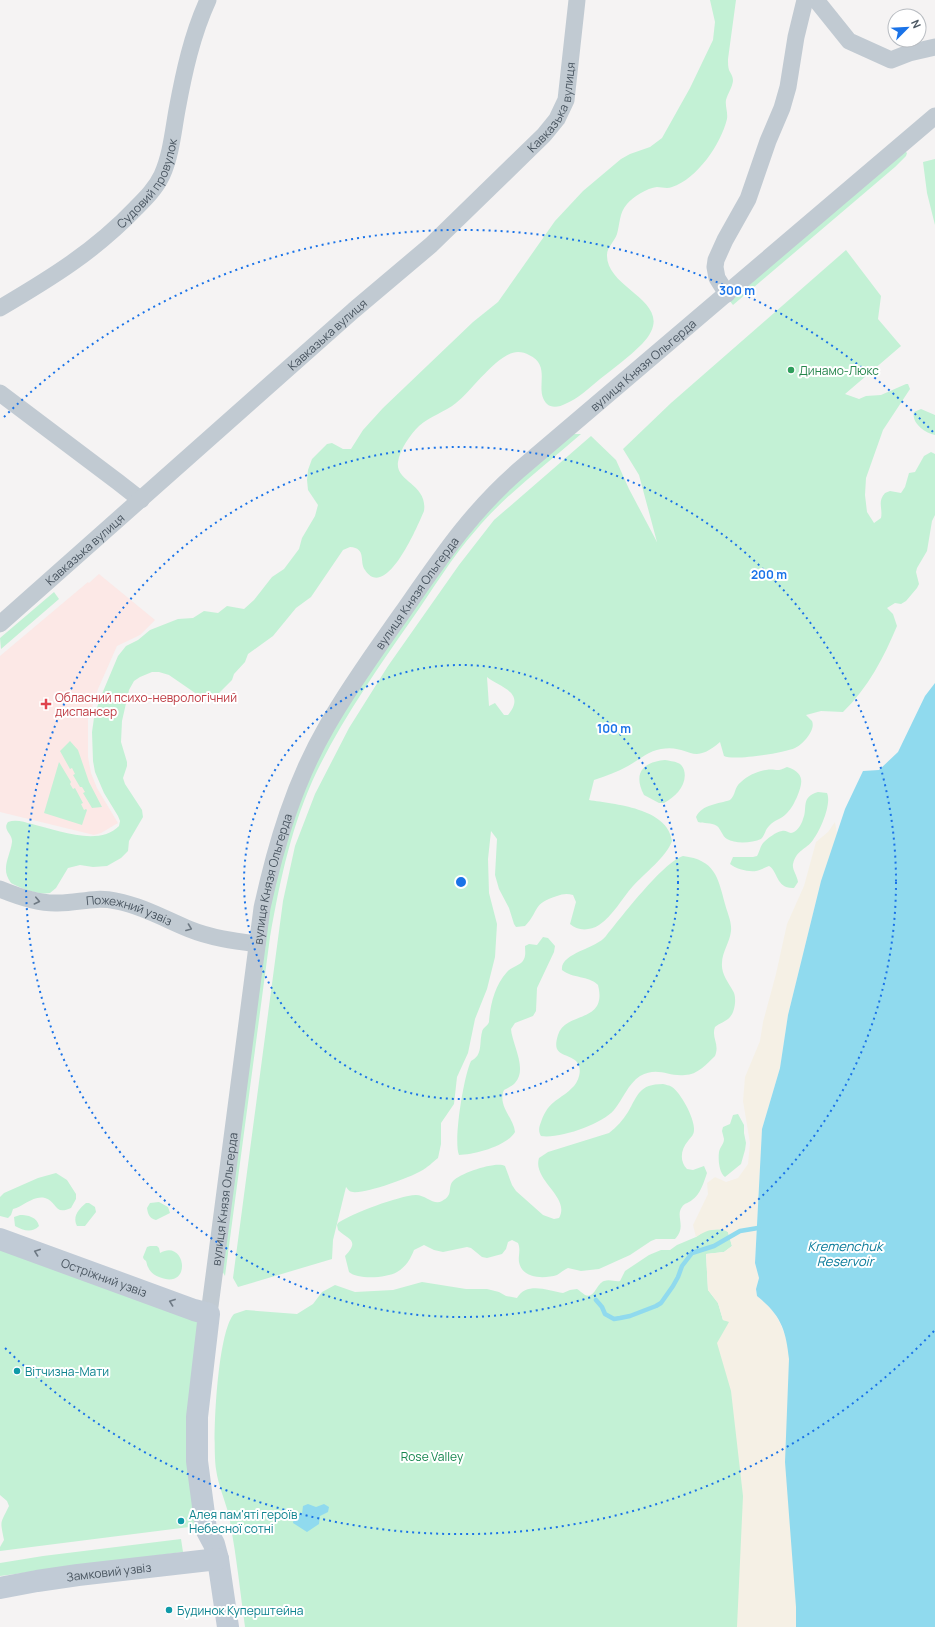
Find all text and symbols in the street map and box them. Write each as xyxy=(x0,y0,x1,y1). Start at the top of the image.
north arrow xyxy=(887,8,927,48)
text: N xyxy=(908,17,925,30)
street label: Кавказька вулиця xyxy=(523,61,579,156)
street label: Судовий провулок xyxy=(112,136,181,232)
text: 300 m xyxy=(719,282,755,299)
street label: Кавказька вулиця xyxy=(284,294,370,374)
street label: вулиця Князя Ольгерда xyxy=(586,315,699,415)
place label: Динамо-Люкс xyxy=(799,362,879,379)
marker: Динамо-Люкс xyxy=(786,365,796,375)
street label: Кавказька вулиця xyxy=(41,509,128,589)
street label: вулиця Князя Ольгерда xyxy=(371,533,462,652)
text: 200 m xyxy=(751,566,787,583)
place label: Обласний психо-неврологічний диспансер xyxy=(55,689,237,720)
marker: Обласний психо-неврологічний диспансер xyxy=(40,698,52,710)
text: 100 m xyxy=(597,720,631,737)
street label: вулиця Князя Ольгерда xyxy=(249,811,296,945)
centre of rings xyxy=(454,875,468,889)
street label: Пожежний узвіз xyxy=(85,891,175,929)
one-way arrow xyxy=(33,896,40,905)
one-way arrow xyxy=(185,924,192,932)
street label: вулиця Князя Ольгерда xyxy=(207,1131,241,1267)
water label: Kremenchuk Reservoir xyxy=(808,1237,885,1270)
one-way arrow xyxy=(33,1249,40,1257)
street label: Остріжний узвіз xyxy=(59,1254,150,1301)
one-way arrow xyxy=(168,1298,175,1306)
place label: Вітчизна-Мати xyxy=(25,1363,109,1380)
marker: Вітчизна-Мати xyxy=(12,1366,22,1376)
park label: Rose Valley xyxy=(401,1448,464,1465)
place label: Алея пам'яті героїв Небесної сотні xyxy=(189,1506,298,1537)
marker: Алея пам'яті героїв Небесної сотні xyxy=(176,1516,186,1526)
street label: Замковий узвіз xyxy=(65,1558,152,1585)
place label: Будинок Куперштейна xyxy=(177,1602,304,1619)
marker: Будинок Куперштейна xyxy=(164,1605,174,1615)

